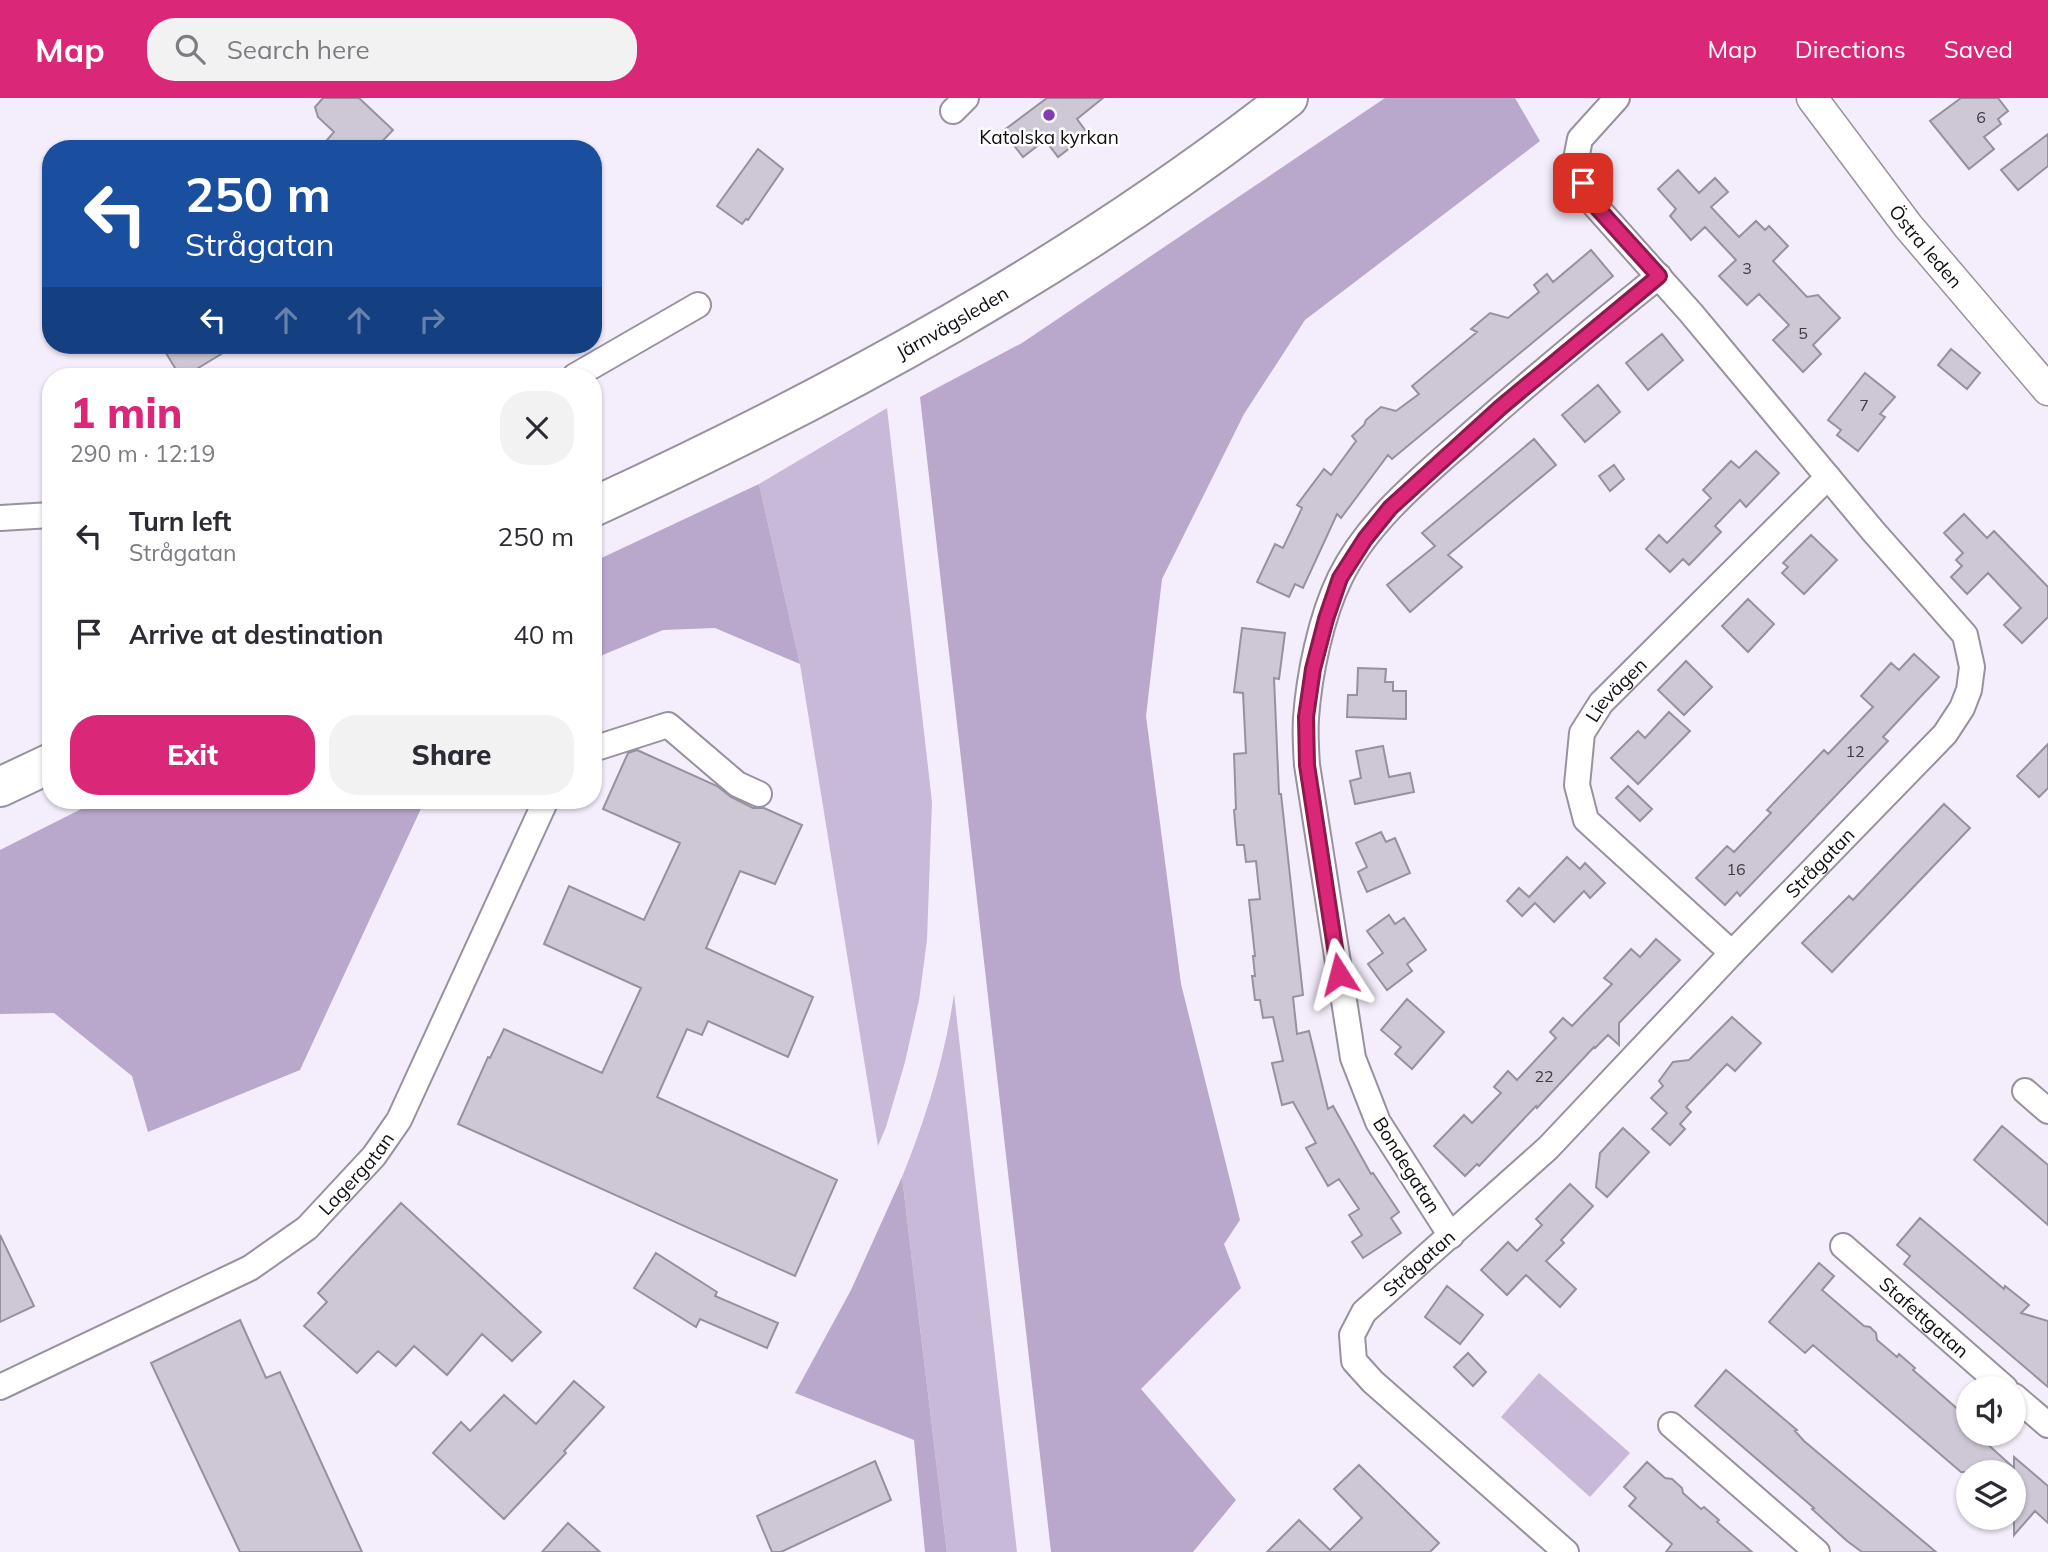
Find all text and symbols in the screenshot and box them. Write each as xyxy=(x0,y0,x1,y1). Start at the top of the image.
search box xyxy=(147,18,637,81)
text: Map xyxy=(35,29,105,70)
icon: search xyxy=(171,30,209,68)
text: Search here xyxy=(227,33,370,66)
text: Map xyxy=(1707,34,1757,64)
text: Directions xyxy=(1795,34,1906,64)
text: Saved xyxy=(1944,34,2013,64)
marker: Katolska kyrkan xyxy=(1041,107,1057,123)
house number: 6 xyxy=(1976,107,1986,127)
place label: Katolska kyrkan xyxy=(979,125,1119,149)
pin xyxy=(1553,153,1613,213)
text: 250 m xyxy=(185,163,331,224)
icon: arrive xyxy=(1564,164,1602,202)
icon: left xyxy=(70,168,161,259)
street label: Östra leden xyxy=(1884,200,1968,293)
text: Strågatan xyxy=(185,224,335,264)
house number: 3 xyxy=(1742,258,1752,278)
street label: Järnvägsleden xyxy=(892,281,1013,364)
icon: left xyxy=(194,301,232,339)
icon: ahead xyxy=(267,301,305,339)
icon: ahead xyxy=(340,301,378,339)
icon: right xyxy=(413,301,451,339)
house number: 5 xyxy=(1798,323,1808,343)
text: 1 min xyxy=(70,386,183,439)
button: close xyxy=(500,391,574,465)
house number: 7 xyxy=(1859,395,1869,415)
text: 290 m · 12:19 xyxy=(70,439,215,468)
text: Turn left xyxy=(129,505,231,538)
icon: left xyxy=(70,517,108,555)
text: 250 m xyxy=(498,520,574,553)
text: Strågatan xyxy=(129,538,236,567)
icon: arrive xyxy=(70,615,108,653)
text: Arrive at destination xyxy=(129,618,384,651)
text: 40 m xyxy=(513,618,574,651)
street label: Lievägen xyxy=(1580,653,1652,726)
button: Exit xyxy=(70,715,315,795)
button: Share xyxy=(329,715,574,795)
house number: 12 xyxy=(1845,741,1865,761)
street label: Strågatan xyxy=(1780,823,1859,903)
house number: 16 xyxy=(1726,859,1746,879)
position arrow xyxy=(1302,937,1376,1011)
house number: 22 xyxy=(1534,1066,1554,1086)
street label: Bondegatan xyxy=(1368,1113,1446,1217)
street label: Lagergatan xyxy=(313,1128,399,1220)
street label: Strågatan xyxy=(1378,1225,1460,1302)
street label: Stafettgatan xyxy=(1874,1271,1974,1363)
map controls xyxy=(1956,1376,2026,1530)
button: sound xyxy=(1956,1376,2026,1446)
button: layers xyxy=(1956,1460,2026,1530)

